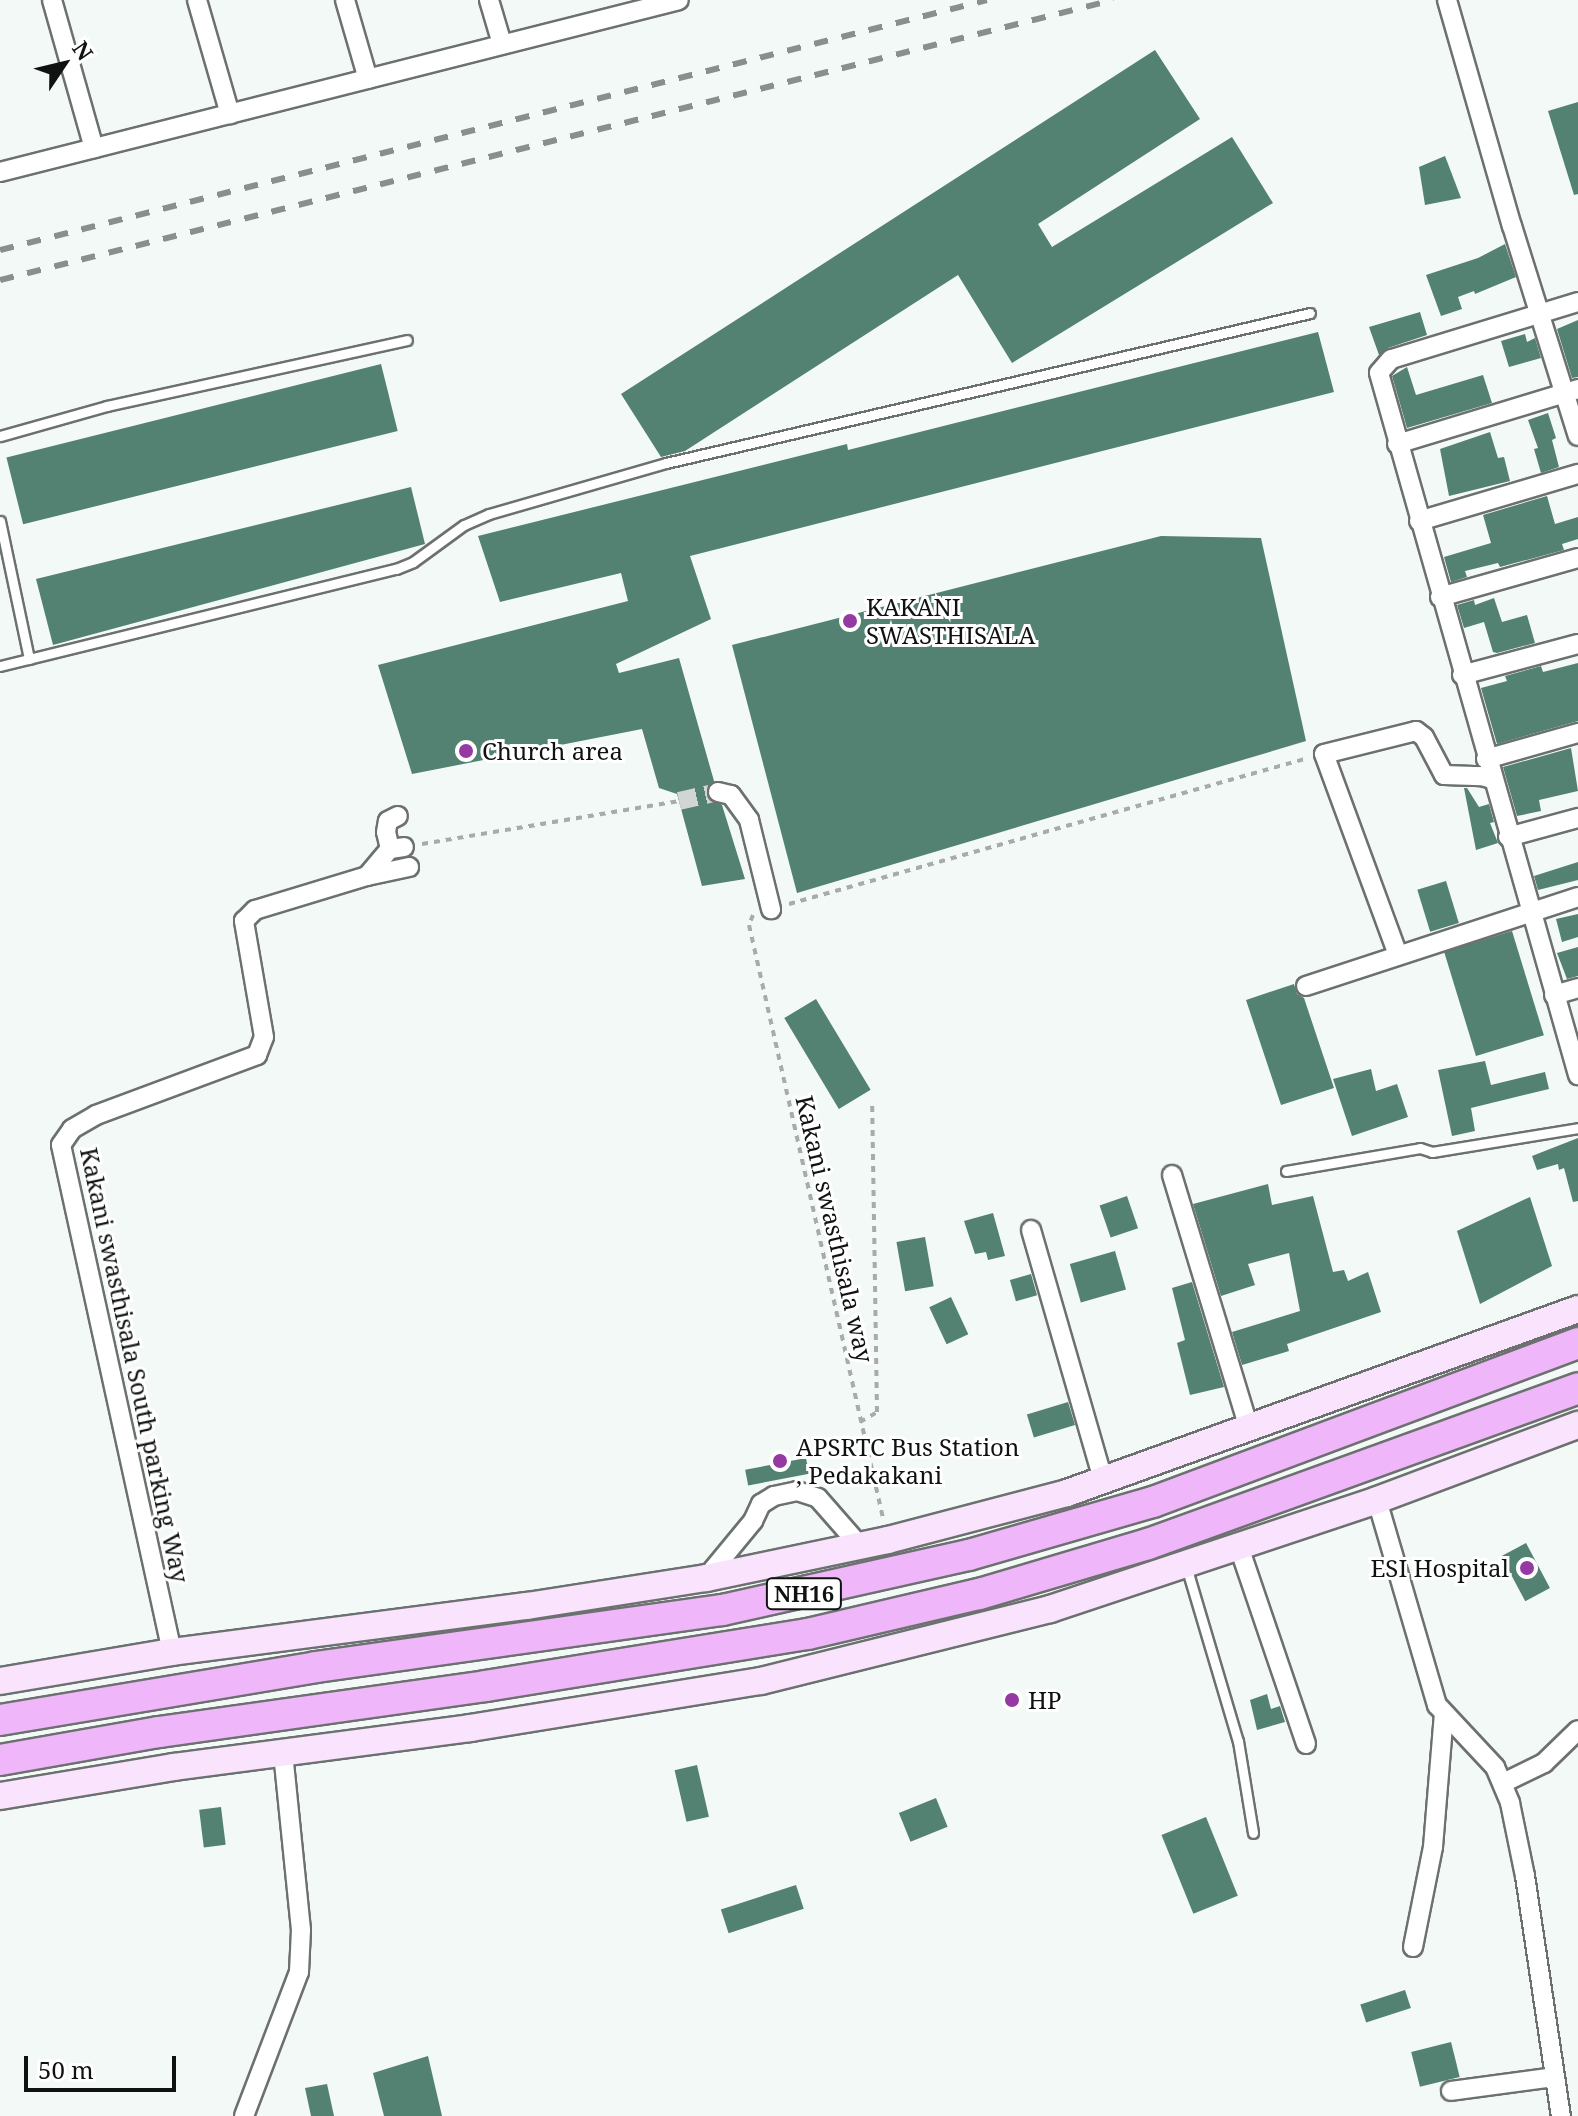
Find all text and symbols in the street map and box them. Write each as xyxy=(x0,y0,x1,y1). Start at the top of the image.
north arrow xyxy=(24,24,104,104)
text: N xyxy=(66,35,101,66)
place label: KAKANI SWASTHISALA xyxy=(866,593,1035,649)
marker: KAKANI SWASTHISALA xyxy=(841,612,859,630)
place label: Church area xyxy=(482,737,623,765)
marker: Church area xyxy=(457,742,475,760)
street label: Kakani swasthisala way xyxy=(790,1093,880,1365)
street label: Kakani swasthisala South parking Way xyxy=(75,1145,195,1585)
place label: APSRTC Bus Station , Pedakakani xyxy=(796,1433,1019,1489)
marker: APSRTC Bus Station , Pedakakani xyxy=(771,1452,789,1470)
place label: ESI Hospital xyxy=(1370,1554,1509,1582)
marker: ESI Hospital xyxy=(1516,1557,1538,1579)
road number: NH16 xyxy=(764,1576,844,1612)
place label: HP xyxy=(1028,1686,1062,1714)
marker: HP xyxy=(1003,1691,1021,1709)
scale bar xyxy=(28,2040,180,2090)
text: 50 m xyxy=(38,2053,94,2086)

